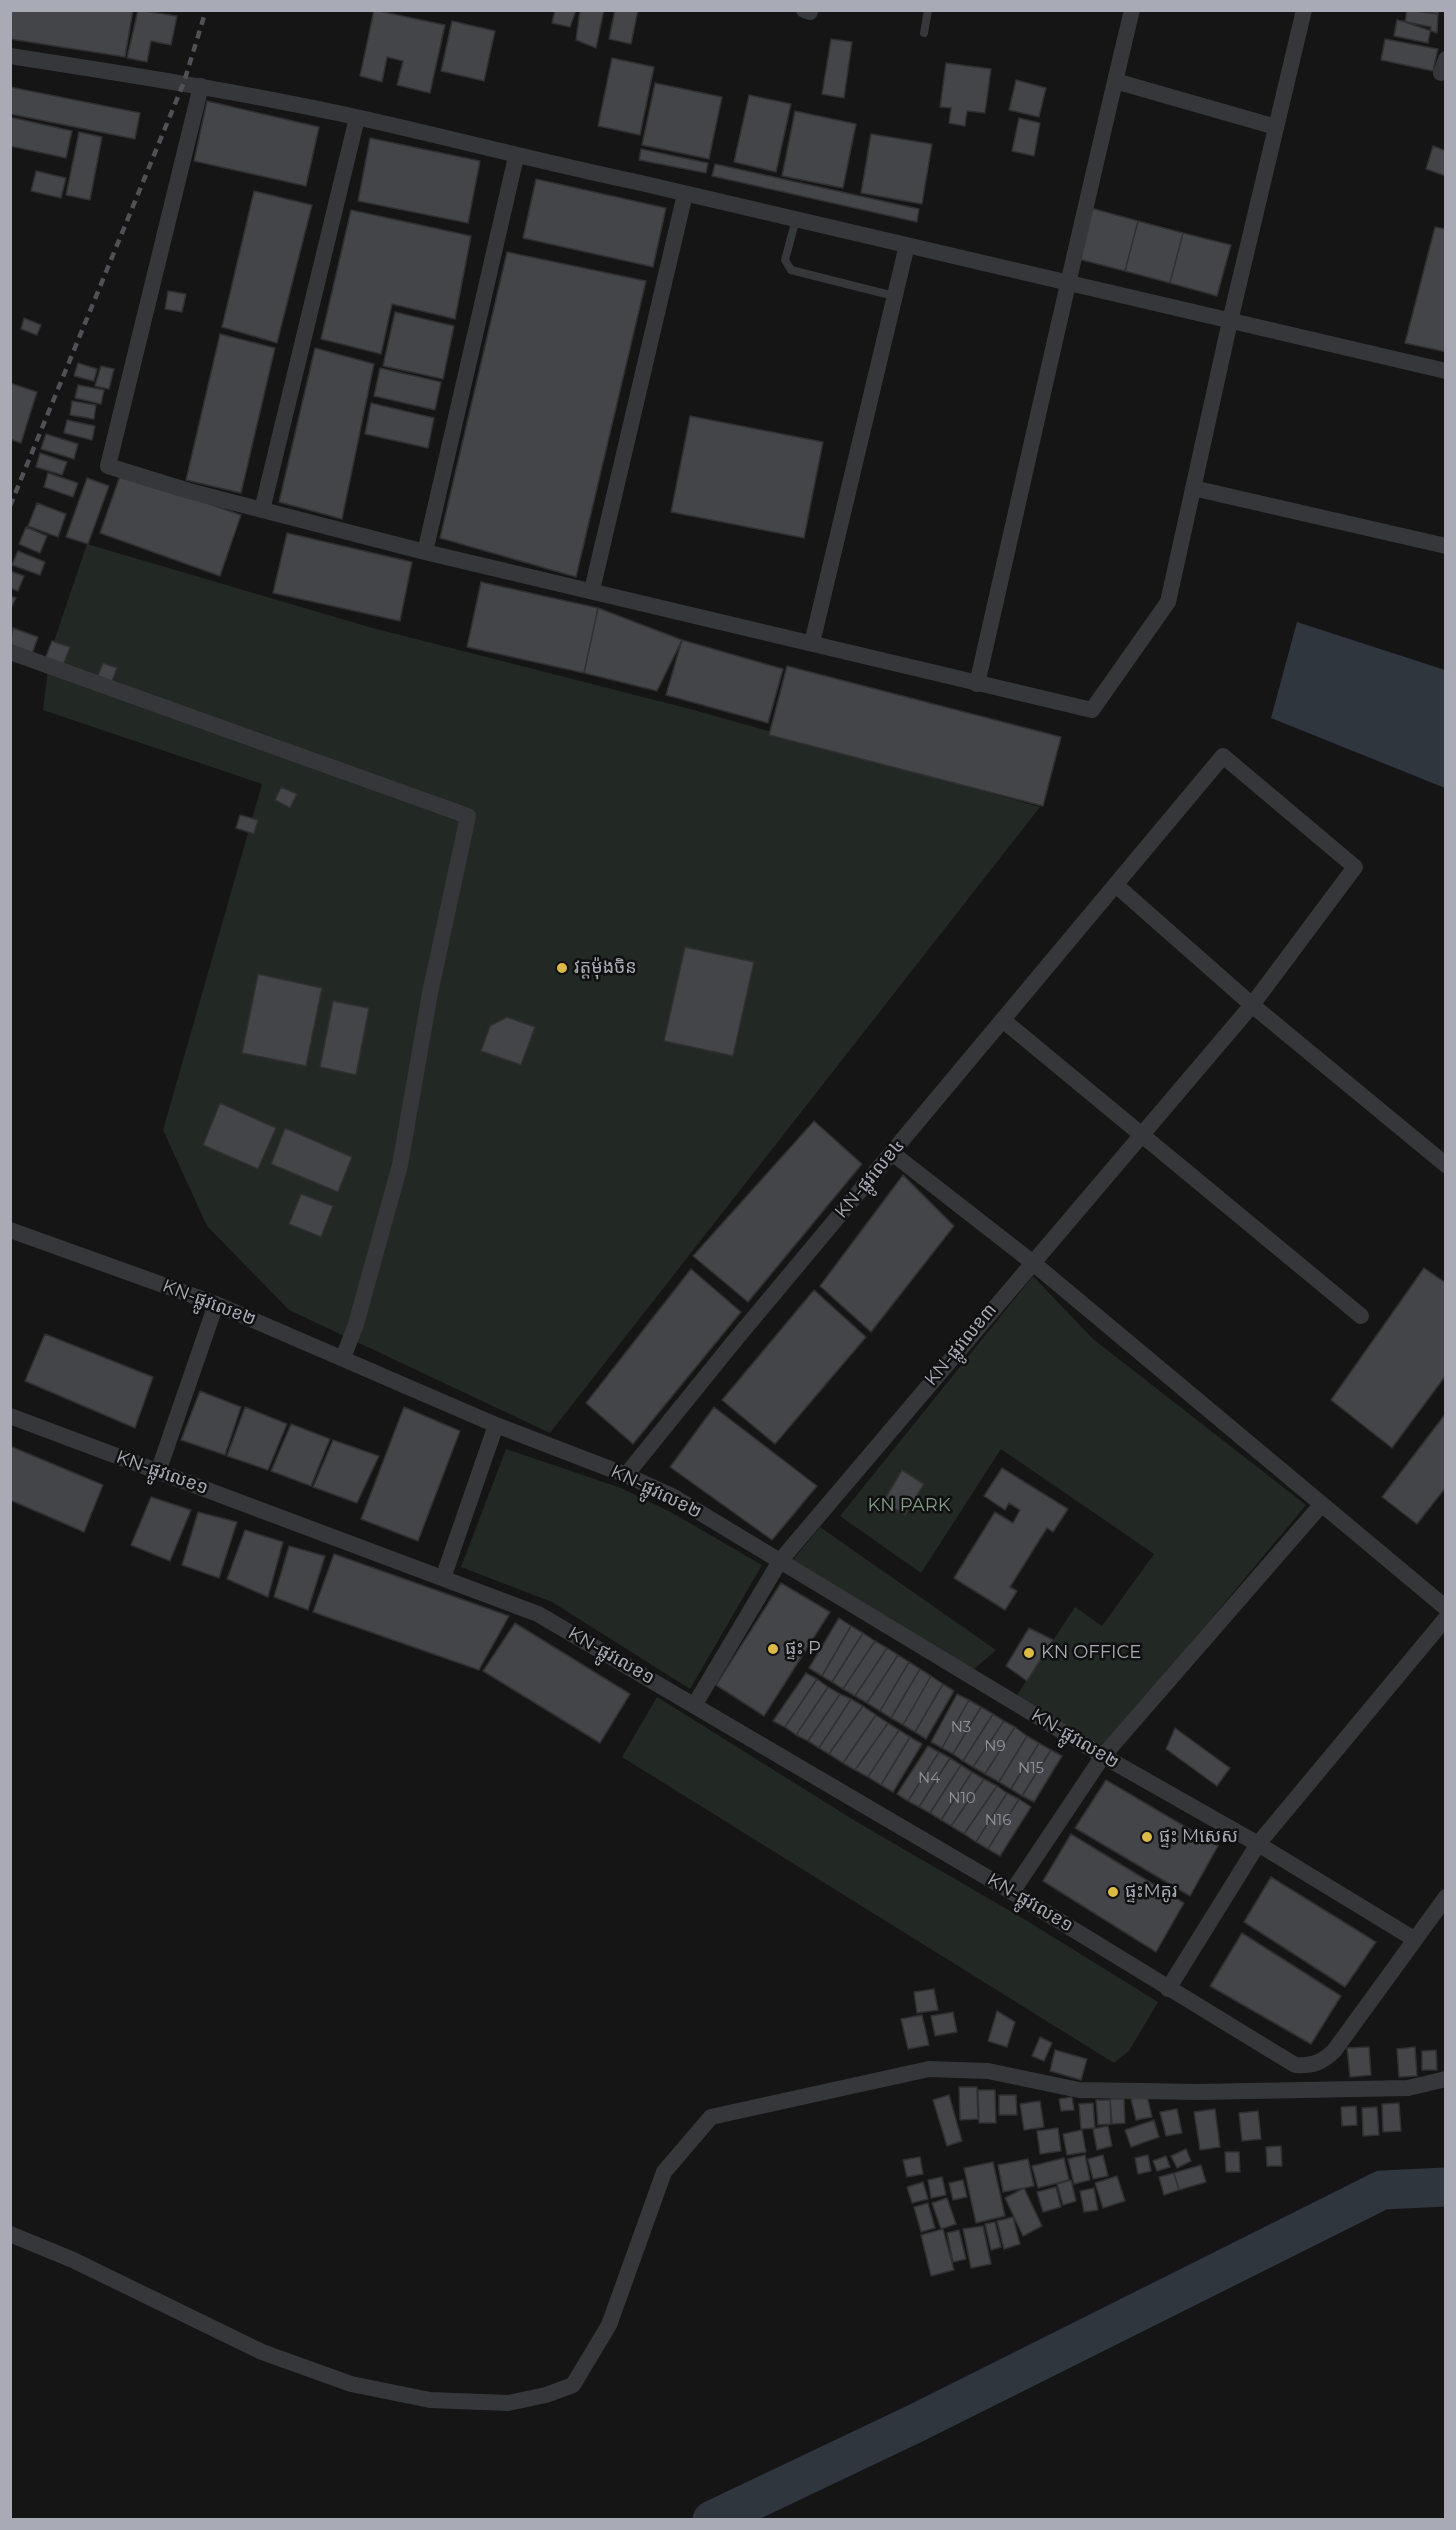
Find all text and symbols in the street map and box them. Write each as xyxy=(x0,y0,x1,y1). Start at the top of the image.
place label: វត្តម៉ុងចិន xyxy=(574,957,637,979)
marker: វត្តម៉ុងចិន xyxy=(555,961,569,975)
street label: KN-ផ្លូវលេខ៤ xyxy=(831,1135,909,1223)
street label: KN-ផ្លូវលេខ២ xyxy=(159,1275,259,1331)
street label: KN-ផ្លូវលេខ៣ xyxy=(920,1300,1002,1390)
street label: KN-ផ្លូវលេខ១ xyxy=(113,1446,211,1500)
street label: KN-ផ្លូវលេខ២ xyxy=(607,1461,705,1523)
park label: KN PARK xyxy=(868,1495,950,1517)
street label: KN-ផ្លូវលេខ១ xyxy=(564,1623,658,1689)
place label: ផ្ទះ P xyxy=(785,1638,821,1660)
marker: ផ្ទះ P xyxy=(766,1642,780,1656)
place label: KN OFFICE xyxy=(1041,1642,1141,1664)
marker: KN OFFICE xyxy=(1022,1646,1036,1660)
street label: KN-ផ្លូវលេខ២ xyxy=(1027,1704,1123,1774)
house number: N3 xyxy=(951,1719,971,1737)
house number: N9 xyxy=(984,1738,1006,1756)
house number: N15 xyxy=(1018,1760,1044,1778)
house number: N4 xyxy=(918,1770,940,1788)
house number: N10 xyxy=(948,1790,976,1808)
house number: N16 xyxy=(985,1812,1011,1830)
place label: ផ្ទះ Mសេស xyxy=(1159,1826,1238,1848)
marker: ផ្ទះ Mសេស xyxy=(1140,1830,1154,1844)
street label: KN-ផ្លូវលេខ១ xyxy=(983,1869,1077,1937)
place label: ផ្ទះMគូរ xyxy=(1125,1881,1177,1903)
marker: ផ្ទះMគូរ xyxy=(1106,1885,1120,1899)

